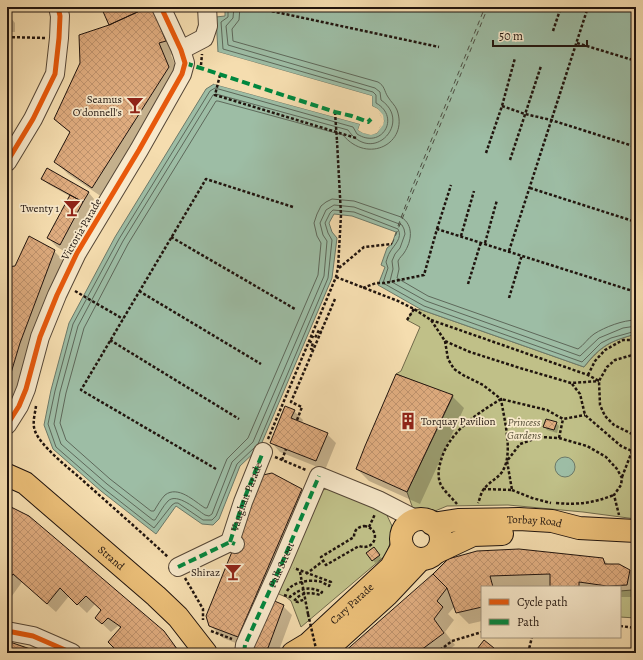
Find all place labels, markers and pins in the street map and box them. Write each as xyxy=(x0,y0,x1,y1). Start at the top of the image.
place label: Seamus O'donnell's xyxy=(73,92,122,120)
bar icon: Seamus O'donnell's xyxy=(125,95,145,115)
bar icon: Twenty 1 xyxy=(62,198,82,218)
place label: Twenty 1 xyxy=(21,201,59,216)
building icon: Torquay Pavilion xyxy=(398,411,418,431)
place label: Torquay Pavilion xyxy=(421,414,496,429)
bar icon: Shiraz xyxy=(223,562,243,582)
place label: Shiraz xyxy=(191,565,220,580)

